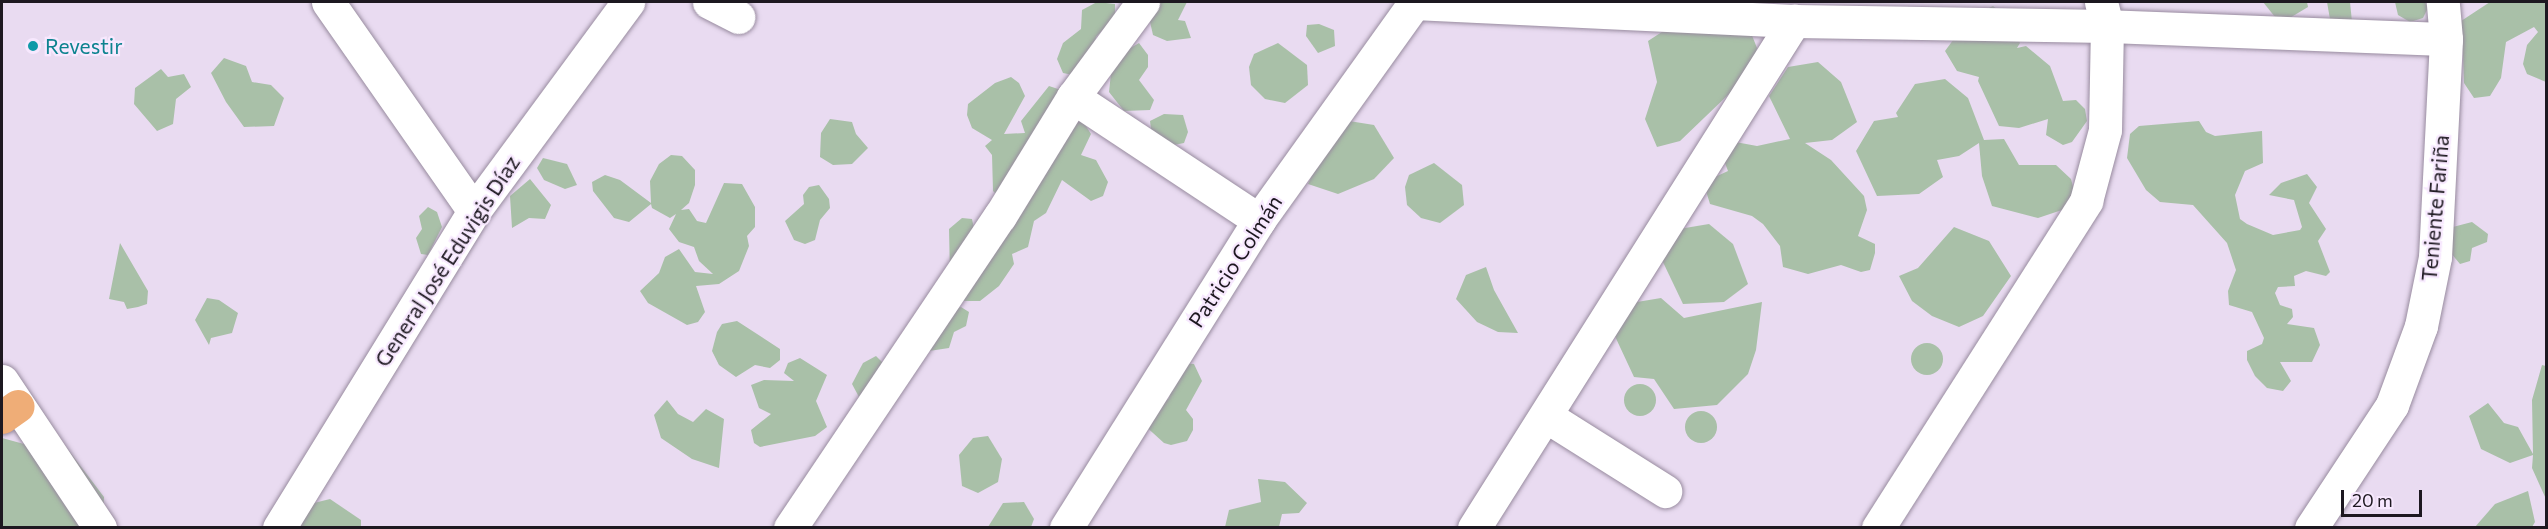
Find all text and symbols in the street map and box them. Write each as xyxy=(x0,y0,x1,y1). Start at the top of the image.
place label: Revestir xyxy=(45,33,123,59)
marker: Revestir xyxy=(26,39,40,53)
street label: Teniente Fariña xyxy=(2416,134,2454,282)
street label: General José Eduvigis Díaz xyxy=(369,151,525,371)
street label: Patricio Colmán xyxy=(1183,190,1287,332)
scale bar xyxy=(2344,478,2425,516)
text: 20 m xyxy=(2352,489,2393,511)

